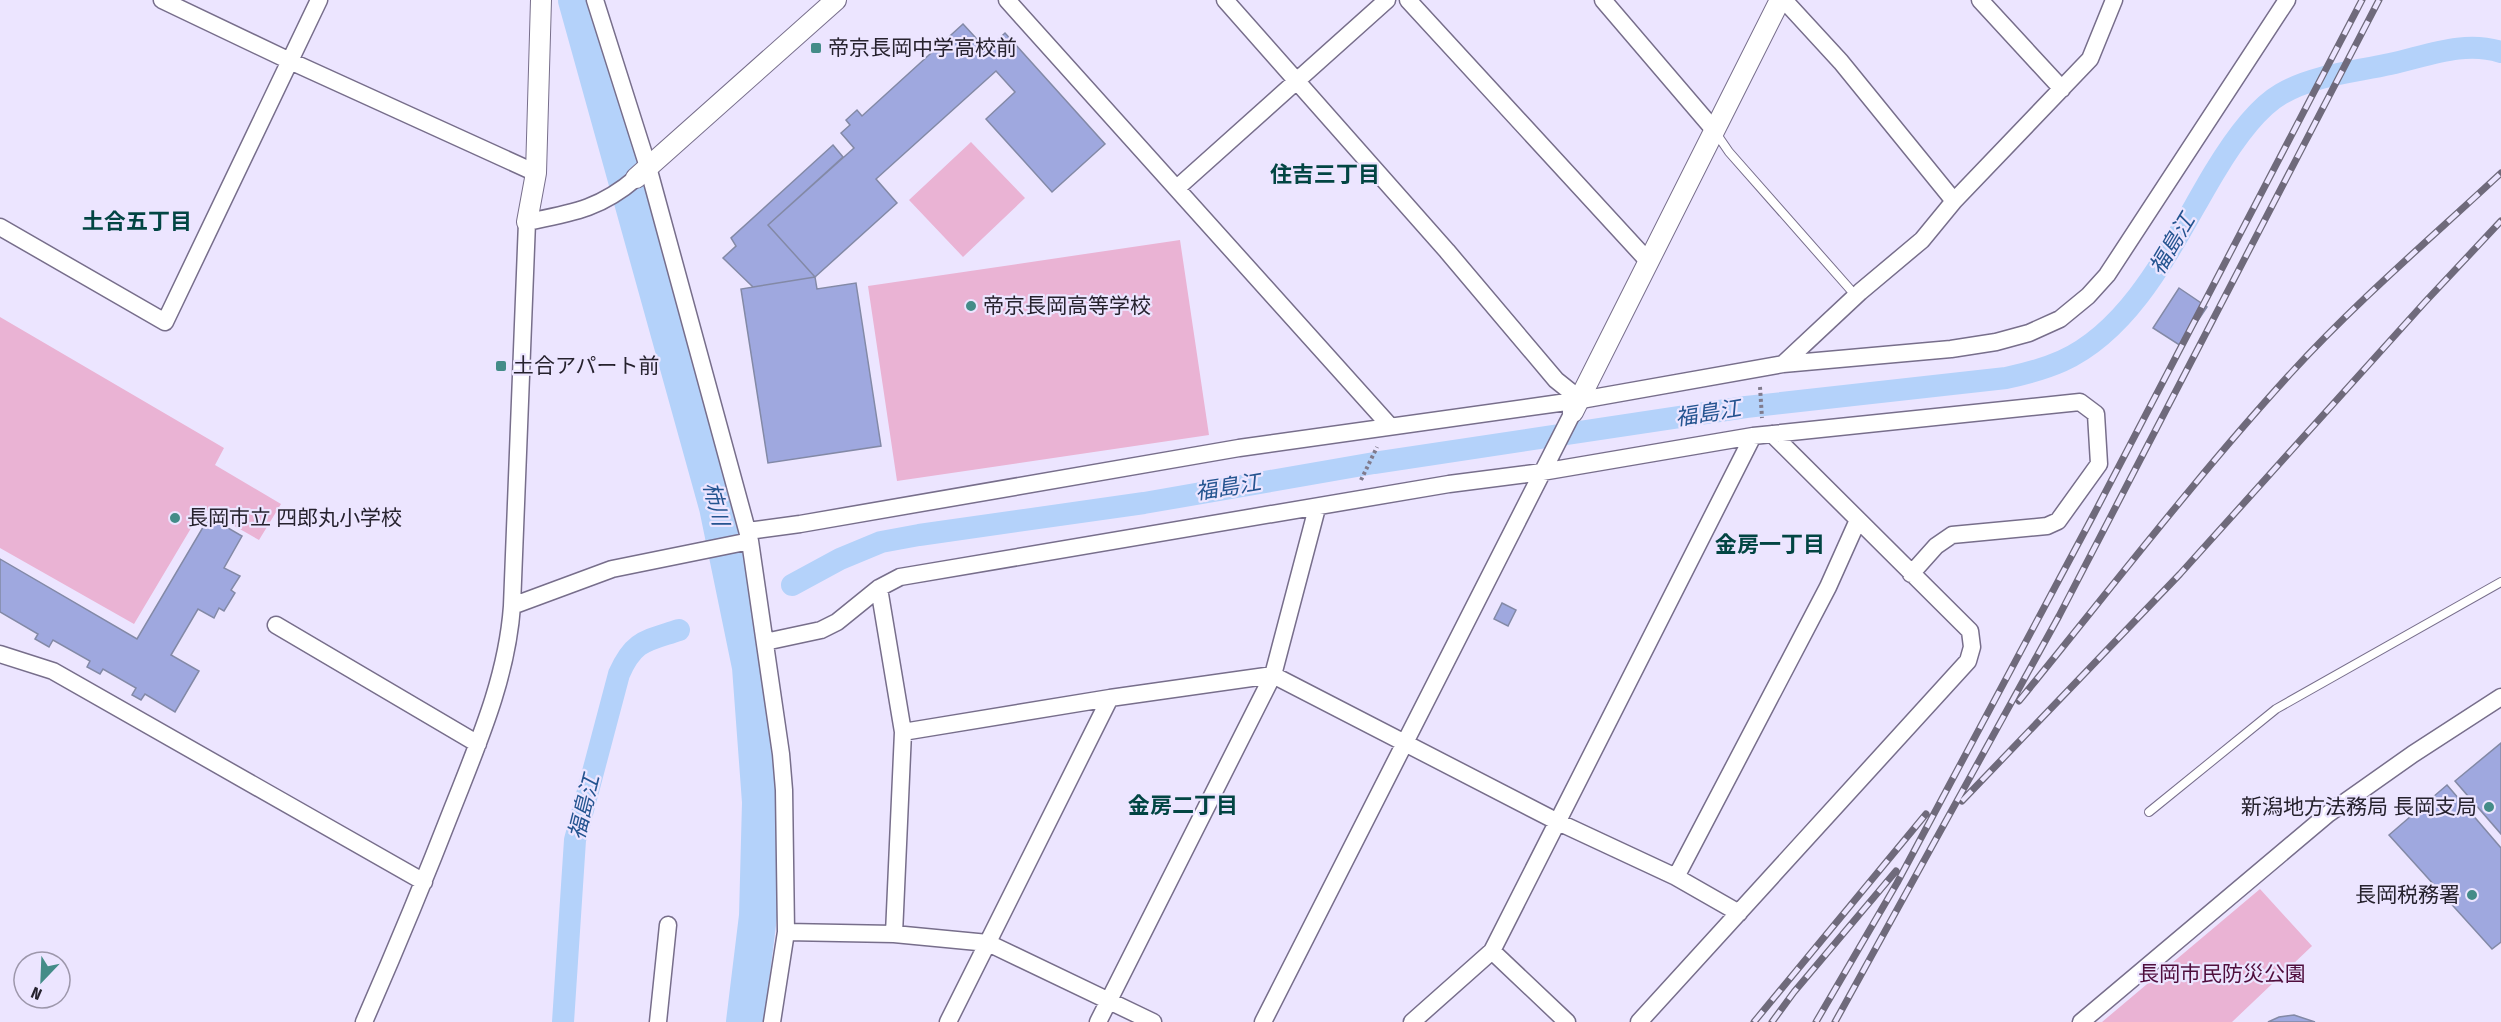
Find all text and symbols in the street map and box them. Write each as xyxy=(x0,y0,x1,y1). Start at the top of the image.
place label: 帝京長岡中学高校前 xyxy=(828,35,1017,61)
marker: 帝京長岡中学高校前 xyxy=(809,41,823,55)
district label: 住吉三丁目 xyxy=(1270,161,1380,188)
water label: 福島江 xyxy=(2143,207,2202,279)
district label: 土合五丁目 xyxy=(82,208,192,235)
place label: 帝京長岡高等学校 xyxy=(983,293,1151,319)
marker: 帝京長岡高等学校 xyxy=(964,299,978,313)
place label: 土合アパート前 xyxy=(513,353,660,379)
marker: 土合アパート前 xyxy=(494,359,508,373)
water label: 福島江 xyxy=(1673,394,1745,431)
water label: 福島江 xyxy=(1193,468,1265,505)
water label: 柿川 xyxy=(698,479,735,531)
place label: 長岡市立 四郎丸小学校 xyxy=(187,505,402,531)
marker: 長岡市立 四郎丸小学校 xyxy=(168,511,182,525)
district label: 金房一丁目 xyxy=(1715,531,1825,558)
water label: 福島江 xyxy=(563,770,606,842)
district label: 金房二丁目 xyxy=(1128,792,1238,819)
place label: 新潟地方法務局 長岡支局 xyxy=(2241,794,2477,820)
marker: 新潟地方法務局 長岡支局 xyxy=(2482,800,2496,814)
place label: 長岡税務署 xyxy=(2355,882,2460,908)
marker: 長岡税務署 xyxy=(2465,888,2479,902)
north arrow xyxy=(12,950,72,1010)
park label: 長岡市民防災公園 xyxy=(2138,961,2306,987)
text: N xyxy=(28,983,44,1004)

